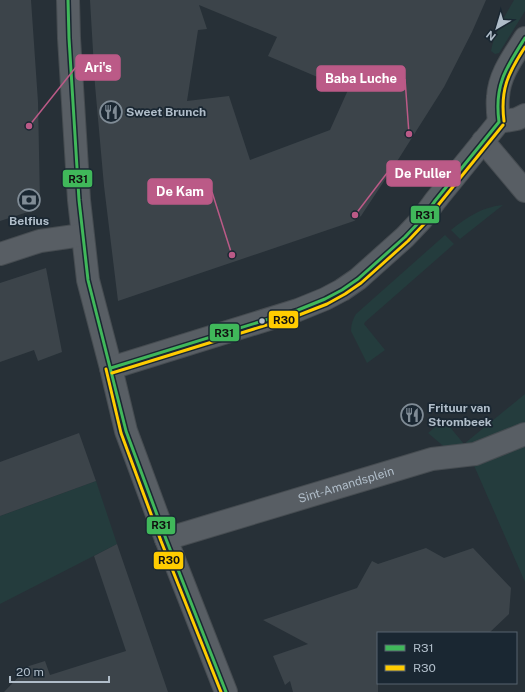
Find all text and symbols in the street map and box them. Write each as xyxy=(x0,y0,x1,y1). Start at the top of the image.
north arrow xyxy=(477,8,517,48)
text: N xyxy=(484,29,498,43)
callout: Ari's xyxy=(76,55,120,80)
text: Ari's xyxy=(84,60,112,75)
callout: Baba Luche xyxy=(317,66,405,91)
text: Baba Luche xyxy=(325,71,397,86)
restaurant icon: Sweet Brunch xyxy=(98,99,124,125)
place label: Sweet Brunch xyxy=(126,105,206,119)
callout: De Puller xyxy=(387,161,460,186)
text: De Puller xyxy=(395,166,452,181)
line badge: R31 xyxy=(62,169,93,188)
text: R31 xyxy=(68,173,88,185)
callout: De Kam xyxy=(148,179,212,204)
text: De Kam xyxy=(156,184,204,199)
bank icon: Belfius xyxy=(16,187,42,213)
line badge: R31 xyxy=(410,205,440,224)
text: R31 xyxy=(415,209,435,221)
place label: Belfius xyxy=(9,214,49,228)
line badge: R30 xyxy=(268,310,299,329)
text: R30 xyxy=(273,314,295,326)
unlabelled marker xyxy=(257,316,267,326)
line badge: R31 xyxy=(209,323,240,342)
text: R31 xyxy=(214,327,234,339)
place label: Frituur van Strombeek xyxy=(428,401,492,429)
restaurant icon: Frituur van Strombeek xyxy=(399,402,425,428)
street label: Sint-Amandsplein xyxy=(296,464,396,506)
line badge: R31 xyxy=(146,516,176,535)
text: R31 xyxy=(151,519,171,531)
line badge: R30 xyxy=(153,551,184,570)
text: R30 xyxy=(158,554,180,566)
legend xyxy=(377,632,517,684)
text: R31 xyxy=(413,641,434,655)
scale bar xyxy=(10,658,109,684)
text: R30 xyxy=(413,661,436,675)
text: 20 m xyxy=(16,665,44,679)

